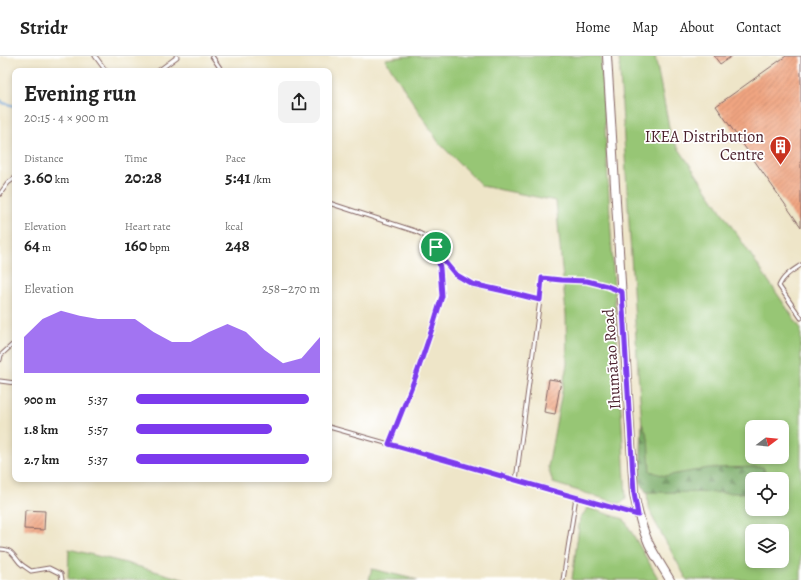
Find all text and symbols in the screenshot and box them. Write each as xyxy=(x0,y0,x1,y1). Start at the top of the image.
text: Stridr xyxy=(20,15,68,41)
text: Home xyxy=(575,18,610,37)
text: Map xyxy=(632,18,658,37)
text: About xyxy=(680,18,714,37)
text: Contact xyxy=(736,18,781,37)
text: Evening run xyxy=(24,79,136,109)
button: share xyxy=(278,81,320,123)
text: 20:15 · 4 × 900 m xyxy=(24,109,109,126)
place label: IKEA Distribution Centre xyxy=(645,126,764,166)
building icon: IKEA Distribution Centre xyxy=(767,133,793,166)
text: Distance xyxy=(24,151,63,166)
text: Time xyxy=(125,151,148,166)
text: Pace xyxy=(225,151,246,166)
text: 3.60 xyxy=(24,166,52,189)
text: 20:28 xyxy=(125,166,162,189)
text: 5:41 xyxy=(225,166,251,189)
text: km xyxy=(52,172,69,187)
text: /km xyxy=(251,172,271,187)
text: Elevation xyxy=(24,219,66,234)
text: Heart rate xyxy=(125,219,171,234)
text: kcal xyxy=(225,219,243,234)
pin xyxy=(419,230,453,264)
text: 64 xyxy=(24,234,40,257)
text: 160 xyxy=(125,234,147,257)
text: 248 xyxy=(225,234,250,257)
icon: arrive xyxy=(425,236,447,258)
text: m xyxy=(40,240,51,255)
text: bpm xyxy=(147,240,170,255)
text: Elevation xyxy=(24,280,74,297)
text: 258–270 m xyxy=(262,280,320,297)
street label: Ihumātao Road xyxy=(597,307,626,410)
text: 900 m xyxy=(24,391,56,408)
text: 5:37 xyxy=(88,391,108,408)
north arrow xyxy=(745,420,789,464)
map controls xyxy=(745,420,789,568)
text: 1.8 km xyxy=(24,421,58,438)
text: 5:57 xyxy=(88,421,108,438)
text: 2.7 km xyxy=(24,451,59,468)
text: 5:37 xyxy=(88,451,108,468)
button: locate xyxy=(745,472,789,516)
button: layers xyxy=(745,524,789,568)

